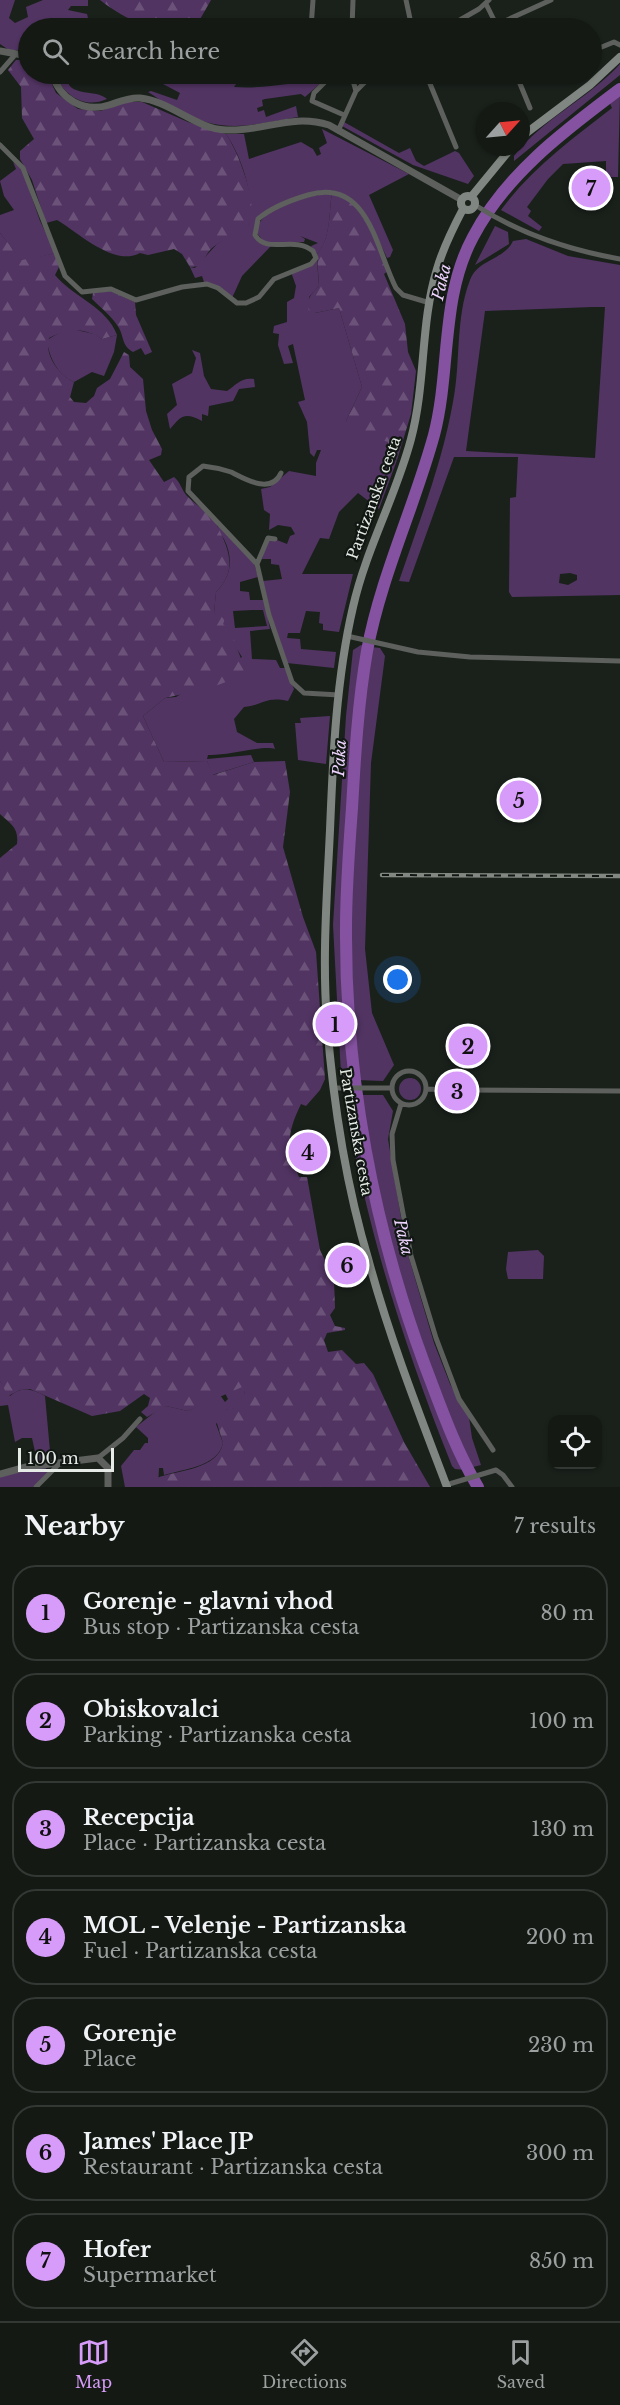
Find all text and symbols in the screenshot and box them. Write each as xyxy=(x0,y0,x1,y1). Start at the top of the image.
search box xyxy=(18,18,602,84)
icon: search xyxy=(39,35,72,68)
text: Search here xyxy=(87,38,220,65)
north arrow xyxy=(476,102,530,156)
pin: 7 xyxy=(572,166,610,210)
water label: Paka xyxy=(427,262,455,303)
street label: Partizanska cesta xyxy=(342,433,405,562)
water label: Paka xyxy=(328,739,350,778)
pin: 5 xyxy=(500,778,538,822)
your location xyxy=(383,965,412,994)
pin: 1 xyxy=(316,1002,354,1046)
pin: 2 xyxy=(448,1024,488,1068)
street label: Partizanska cesta xyxy=(336,1067,377,1198)
pin: 3 xyxy=(438,1068,476,1114)
pin: 4 xyxy=(288,1130,328,1174)
water label: Paka xyxy=(390,1216,418,1257)
pin: 6 xyxy=(328,1242,366,1288)
map controls xyxy=(548,1415,602,1469)
button: locate xyxy=(548,1415,602,1469)
scale bar xyxy=(18,1445,114,1472)
text: 100 m xyxy=(27,1448,79,1468)
text: Nearby xyxy=(24,1510,125,1542)
text: 7 results xyxy=(514,1514,596,1538)
text: Gorenje - glavni vhod xyxy=(83,1588,334,1615)
text: 1 xyxy=(41,1601,50,1625)
text: 80 m xyxy=(540,1601,594,1625)
text: Bus stop · Partizanska cesta xyxy=(83,1615,359,1639)
text: Obiskovalci xyxy=(83,1696,219,1723)
text: 2 xyxy=(39,1709,52,1733)
text: 100 m xyxy=(529,1709,594,1733)
text: Parking · Partizanska cesta xyxy=(83,1723,351,1747)
text: Recepcija xyxy=(83,1804,195,1831)
text: 3 xyxy=(39,1817,52,1841)
text: 130 m xyxy=(531,1817,594,1841)
text: Place · Partizanska cesta xyxy=(83,1831,326,1855)
text: MOL - Velenje - Partizanska xyxy=(83,1912,407,1939)
text: 4 xyxy=(39,1925,52,1949)
text: 200 m xyxy=(526,1925,594,1949)
text: Fuel · Partizanska cesta xyxy=(83,1939,317,1963)
text: Gorenje xyxy=(83,2020,177,2047)
text: 5 xyxy=(40,2033,51,2057)
text: 230 m xyxy=(528,2033,594,2057)
text: Place xyxy=(83,2047,137,2071)
text: James' Place JP xyxy=(83,2128,253,2155)
text: 6 xyxy=(39,2141,52,2165)
text: 300 m xyxy=(526,2141,594,2165)
text: Restaurant · Partizanska cesta xyxy=(83,2155,383,2179)
text: Hofer xyxy=(83,2236,151,2263)
text: 7 xyxy=(40,2249,51,2273)
text: 850 m xyxy=(529,2249,594,2273)
text: Supermarket xyxy=(83,2263,217,2287)
tab: Map xyxy=(75,2336,112,2392)
tab: Directions xyxy=(262,2336,347,2392)
tab: Saved xyxy=(497,2336,545,2392)

